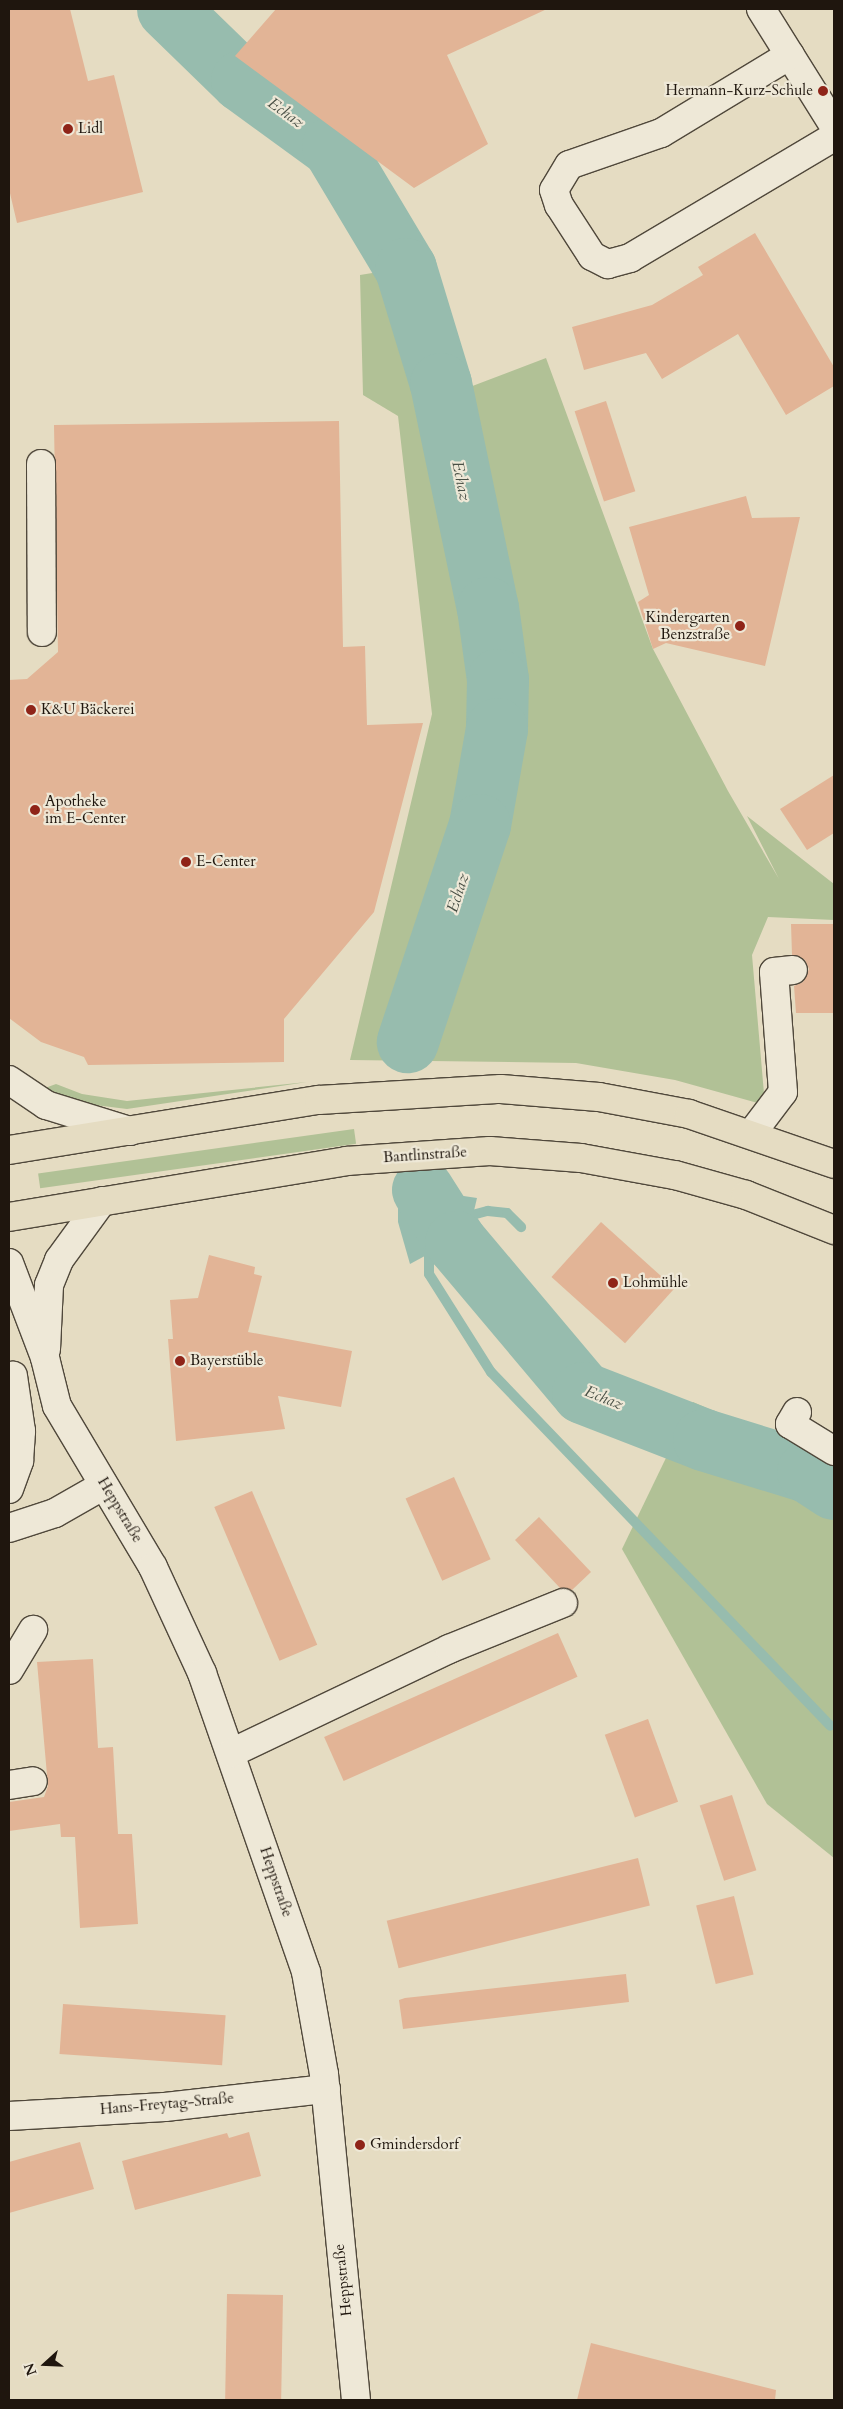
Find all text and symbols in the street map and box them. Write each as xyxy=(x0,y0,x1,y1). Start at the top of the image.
place label: Hermann-Kurz-Schule xyxy=(666,82,813,100)
marker: Hermann-Kurz-Schule xyxy=(817,85,829,97)
water label: Echaz xyxy=(264,94,308,132)
place label: Lidl xyxy=(78,120,103,138)
marker: Lidl xyxy=(62,123,74,135)
water label: Echaz xyxy=(447,460,475,502)
place label: Kindergarten Benzstraße xyxy=(645,608,730,643)
marker: Kindergarten Benzstraße xyxy=(734,620,746,632)
place label: K&U Bäckerei xyxy=(41,701,135,719)
marker: K&U Bäckerei xyxy=(25,704,37,716)
place label: Apotheke im E-Center xyxy=(45,792,126,827)
marker: Apotheke im E-Center xyxy=(29,804,41,816)
place label: E-Center xyxy=(196,853,256,871)
marker: E-Center xyxy=(180,856,192,868)
water label: Echaz xyxy=(443,871,473,915)
street label: Bantlinstraße xyxy=(382,1143,468,1167)
place label: Lohmühle xyxy=(623,1274,688,1292)
marker: Lohmühle xyxy=(607,1277,619,1289)
place label: Bayerstüble xyxy=(190,1352,264,1370)
marker: Bayerstüble xyxy=(174,1355,186,1367)
water label: Echaz xyxy=(582,1382,626,1414)
street label: Heppstraße xyxy=(94,1474,146,1546)
street label: Heppstraße xyxy=(256,1845,296,1919)
street label: Hans-Freytag-Straße xyxy=(99,2089,235,2119)
place label: Gmindersdorf xyxy=(370,2136,459,2154)
marker: Gmindersdorf xyxy=(354,2139,366,2151)
street label: Heppstraße xyxy=(330,2243,356,2317)
north arrow xyxy=(20,2339,70,2389)
text: N xyxy=(19,2360,41,2378)

